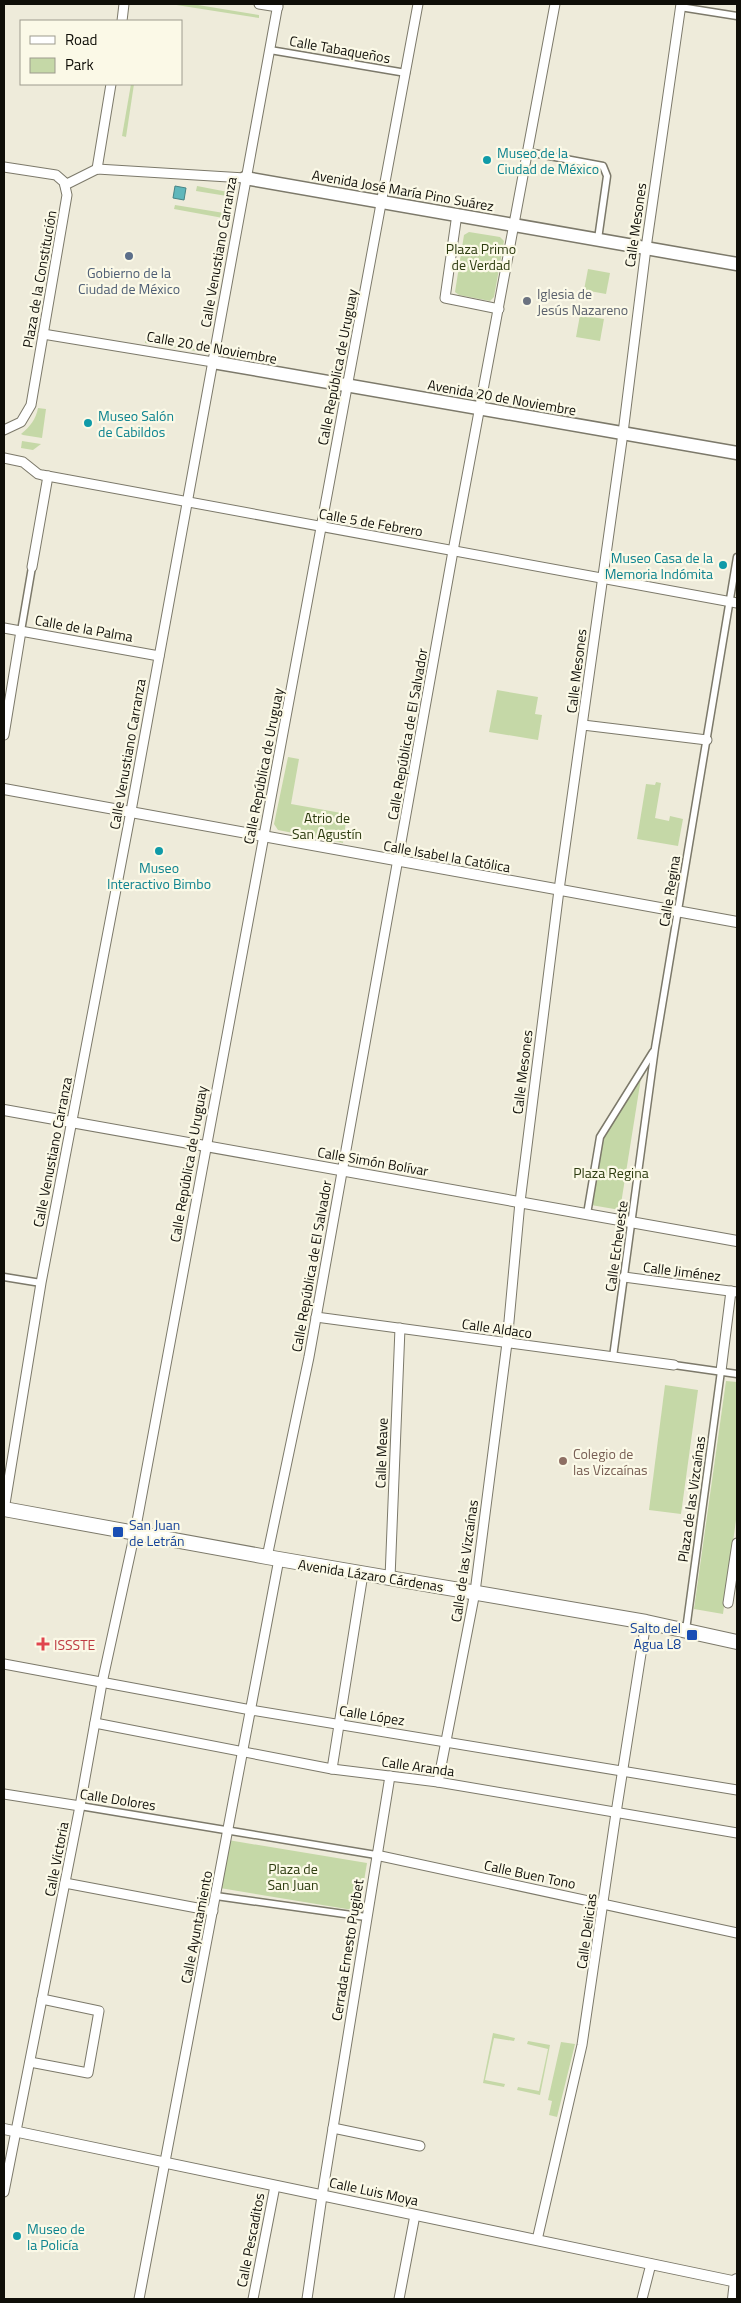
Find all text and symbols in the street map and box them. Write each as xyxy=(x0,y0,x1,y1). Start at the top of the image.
legend xyxy=(20,20,182,85)
text: Road xyxy=(65,28,97,51)
street label: Calle Tabaqueños xyxy=(288,30,392,68)
text: Park xyxy=(65,53,94,76)
place label: Museo de la Ciudad de México xyxy=(497,142,599,179)
marker: Museo de la Ciudad de México xyxy=(481,154,493,166)
street label: Avenida José María Pino Suárez xyxy=(310,164,496,216)
street label: Calle Venustiano Carranza xyxy=(194,175,242,329)
street label: Calle Mesones xyxy=(619,181,651,269)
street label: Plaza de la Constitución xyxy=(17,209,61,349)
park label: Plaza Primo de Verdad xyxy=(446,238,516,275)
marker: Gobierno de la Ciudad de México xyxy=(123,250,135,262)
place label: Gobierno de la Ciudad de México xyxy=(78,262,180,299)
place label: Iglesia de Jesús Nazareno xyxy=(537,283,628,320)
street label: Calle República de Uruguay xyxy=(312,287,362,447)
marker: Iglesia de Jesús Nazareno xyxy=(521,295,533,307)
street label: Calle 20 de Noviembre xyxy=(145,325,279,369)
street label: Avenida 20 de Noviembre xyxy=(426,374,578,420)
place label: Museo Salón de Cabildos xyxy=(98,405,174,442)
marker: Museo Salón de Cabildos xyxy=(82,417,94,429)
street label: Calle 5 de Febrero xyxy=(317,503,425,541)
place label: Museo Casa de la Memoria Indómita xyxy=(605,547,713,584)
marker: Museo Casa de la Memoria Indómita xyxy=(717,559,729,571)
street label: Calle de la Palma xyxy=(33,609,135,647)
street label: Calle Mesones xyxy=(560,628,592,714)
street label: Calle República de El Salvador xyxy=(382,646,432,822)
street label: Calle Venustiano Carranza xyxy=(103,677,151,831)
street label: Calle República de Uruguay xyxy=(238,686,288,846)
park label: Atrio de San Agustín xyxy=(292,807,362,844)
street label: Calle Isabel la Católica xyxy=(382,834,512,878)
marker: Museo Interactivo Bimbo xyxy=(153,845,165,857)
street label: Calle Regina xyxy=(653,854,685,928)
place label: Museo Interactivo Bimbo xyxy=(107,857,211,894)
street label: Calle Mesones xyxy=(506,1029,538,1115)
street label: Calle Venustiano Carranza xyxy=(27,1075,77,1229)
street label: Calle República de Uruguay xyxy=(164,1084,212,1244)
street label: Calle Simón Bolívar xyxy=(316,1141,430,1181)
park label: Plaza Regina xyxy=(573,1162,649,1183)
street label: Calle República de El Salvador xyxy=(286,1178,336,1354)
street label: Calle Echeveste xyxy=(599,1199,633,1293)
street label: Calle Jiménez xyxy=(642,1256,722,1286)
street label: Calle Aldaco xyxy=(461,1313,533,1343)
street label: Calle Meave xyxy=(369,1417,393,1489)
street label: Plaza de las Vizcaínas xyxy=(672,1435,710,1563)
place label: Colegio de las Vizcaínas xyxy=(573,1443,648,1480)
marker: Colegio de las Vizcaínas xyxy=(557,1455,569,1467)
street label: Calle de las Vizcaínas xyxy=(445,1498,483,1624)
place label: San Juan de Letrán xyxy=(129,1514,185,1551)
marker: San Juan de Letrán xyxy=(111,1525,125,1539)
street label: Avenida Lázaro Cárdenas xyxy=(297,1553,445,1597)
place label: Salto del Agua L8 xyxy=(630,1617,681,1654)
marker: Salto del Agua L8 xyxy=(685,1628,699,1642)
place label: ISSSTE xyxy=(54,1634,96,1655)
marker: ISSSTE xyxy=(36,1637,50,1651)
street label: Calle López xyxy=(338,1699,406,1731)
street label: Calle Aranda xyxy=(380,1750,456,1782)
street label: Calle Dolores xyxy=(79,1783,157,1815)
street label: Calle Victoria xyxy=(38,1820,74,1898)
street label: Calle Buen Tono xyxy=(482,1854,578,1894)
park label: Plaza de San Juan xyxy=(267,1858,319,1895)
street label: Calle Ayuntamiento xyxy=(175,1869,217,1985)
street label: Cerrada Ernesto Pugibet xyxy=(325,1878,369,2022)
street label: Calle Delicias xyxy=(570,1892,602,1970)
street label: Calle Luis Moya xyxy=(328,2171,420,2211)
street label: Calle Pescaditos xyxy=(231,2191,269,2289)
place label: Museo de la Policía xyxy=(27,2218,85,2255)
marker: Museo de la Policía xyxy=(11,2230,23,2242)

